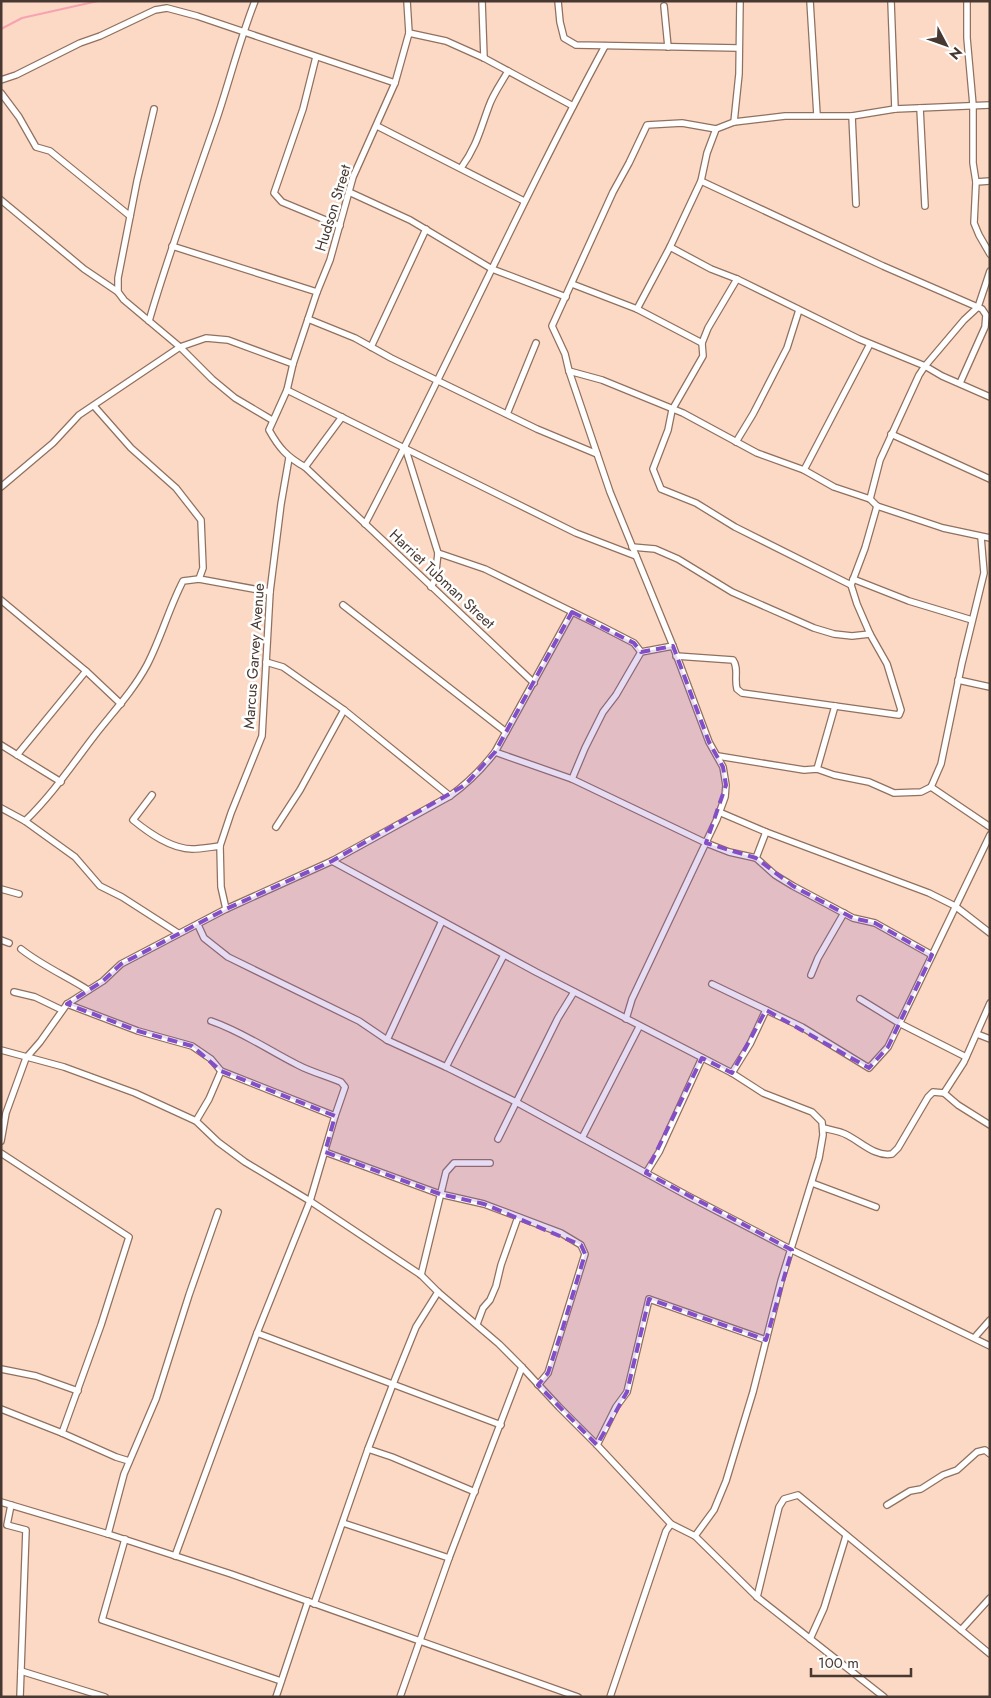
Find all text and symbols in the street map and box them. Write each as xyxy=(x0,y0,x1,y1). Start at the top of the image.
north arrow xyxy=(921,20,971,70)
text: N xyxy=(945,43,967,64)
street label: Hudson Street xyxy=(309,162,357,254)
street label: Harriet Tubman Street xyxy=(384,524,500,634)
street label: Marcus Garvey Avenue xyxy=(238,582,270,730)
scale bar xyxy=(811,1646,911,1678)
text: 100 m xyxy=(818,1652,859,1674)

